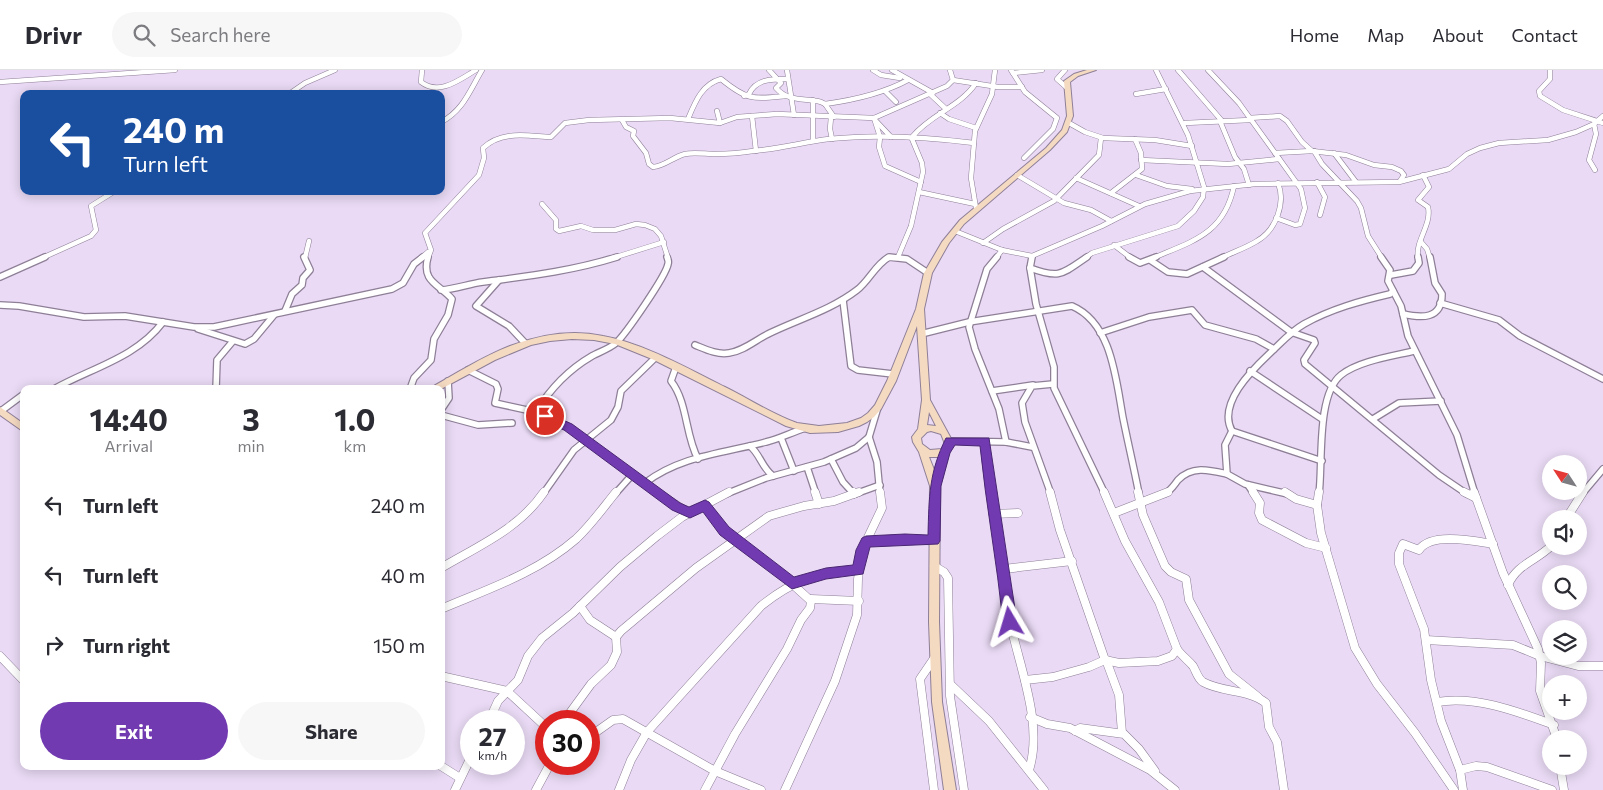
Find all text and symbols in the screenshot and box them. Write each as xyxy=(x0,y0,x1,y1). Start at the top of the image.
search box xyxy=(112,12,462,57)
text: Drivr xyxy=(25,20,82,49)
icon: search xyxy=(130,21,158,49)
text: Search here xyxy=(170,23,271,46)
text: Home xyxy=(1290,24,1339,46)
text: Map xyxy=(1367,24,1404,46)
text: About xyxy=(1432,24,1484,46)
text: Contact xyxy=(1512,24,1578,46)
text: 240 m xyxy=(123,107,224,150)
icon: left xyxy=(40,110,105,175)
text: Turn left xyxy=(123,150,208,177)
pin xyxy=(524,395,566,437)
text: 14:40 xyxy=(90,400,168,437)
text: 3 xyxy=(242,400,260,437)
text: 1.0 xyxy=(334,400,375,437)
icon: arrive xyxy=(531,402,559,430)
text: Arrival xyxy=(105,436,153,455)
text: min xyxy=(237,436,265,455)
text: km xyxy=(344,436,366,455)
north arrow xyxy=(1542,455,1588,500)
map controls xyxy=(1542,455,1587,775)
icon: left xyxy=(40,491,68,519)
text: Turn left xyxy=(83,494,158,517)
text: 240 m xyxy=(371,494,425,517)
button: sound xyxy=(1542,510,1587,555)
icon: left xyxy=(40,561,68,589)
text: Turn left xyxy=(83,564,158,587)
text: 40 m xyxy=(381,564,425,587)
button: search xyxy=(1542,565,1587,610)
position arrow xyxy=(983,595,1035,647)
button: layers xyxy=(1542,620,1587,665)
icon: right xyxy=(40,631,68,659)
text: Turn right xyxy=(83,634,170,657)
text: 150 m xyxy=(373,634,425,657)
button: + xyxy=(1542,675,1587,720)
button: Exit xyxy=(40,702,228,760)
button: Share xyxy=(238,702,425,760)
speed limit sign: 30 xyxy=(535,710,600,775)
text: 27 xyxy=(479,721,506,751)
button: − xyxy=(1542,730,1587,775)
text: km/h xyxy=(478,748,507,762)

